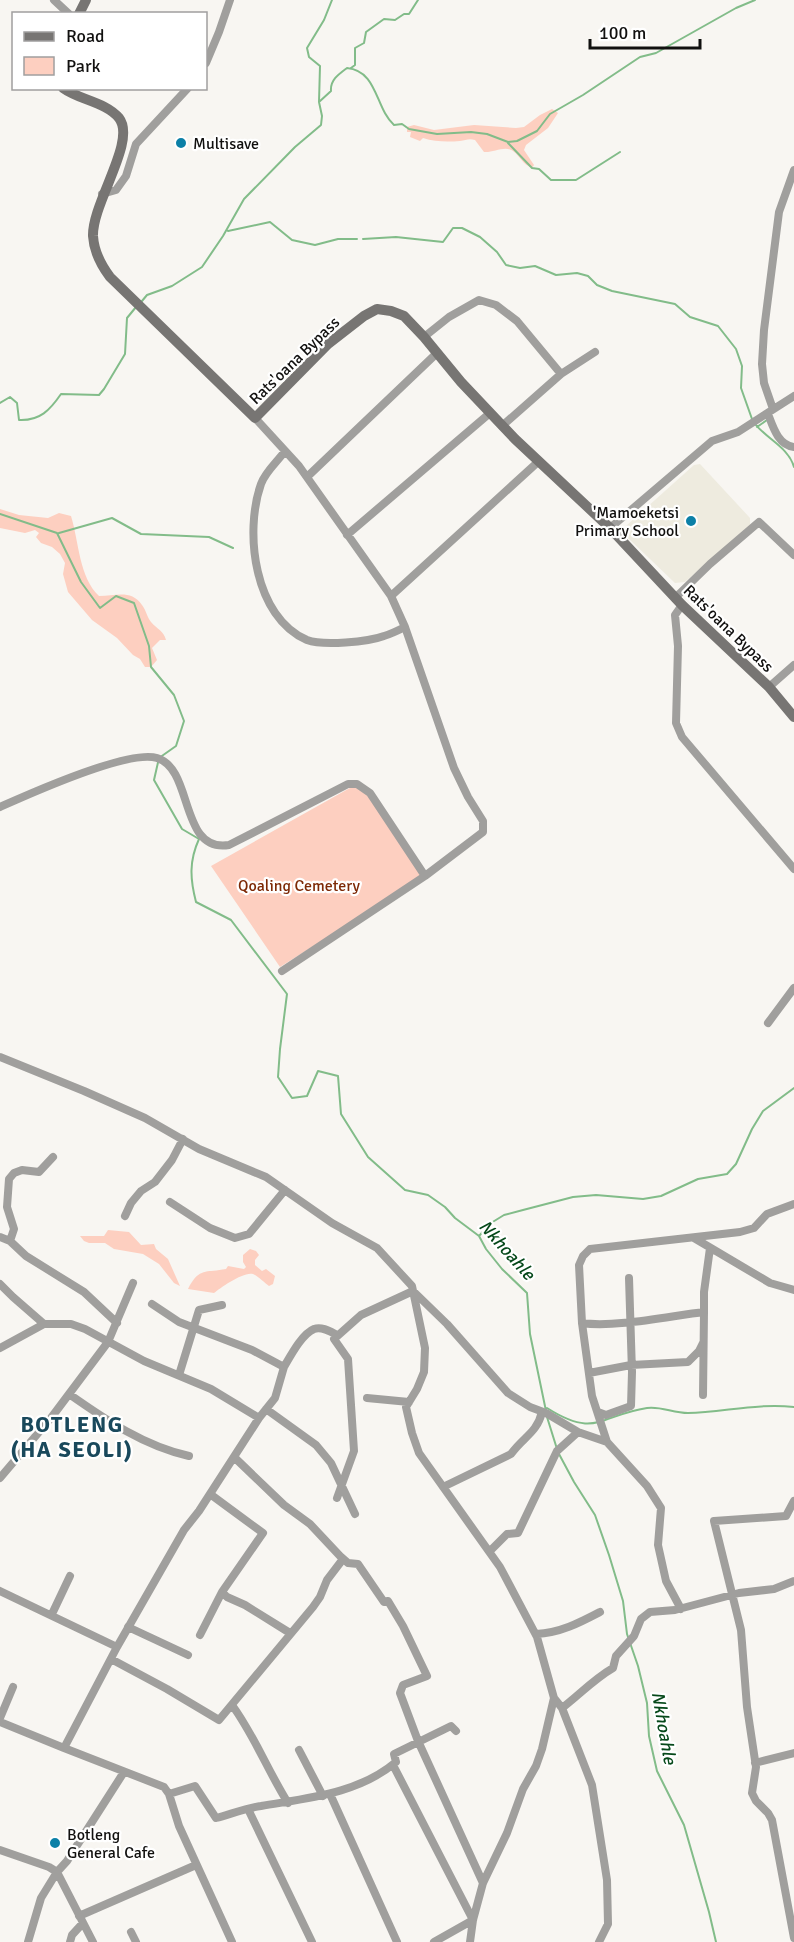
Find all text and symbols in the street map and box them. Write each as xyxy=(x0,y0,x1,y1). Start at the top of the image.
legend xyxy=(12,12,207,90)
scale bar xyxy=(590,12,700,50)
text: 100 m xyxy=(599,22,646,44)
text: Road xyxy=(66,25,105,47)
text: Park xyxy=(66,55,101,77)
place label: Multisave xyxy=(193,134,259,154)
marker: Multisave xyxy=(174,136,188,150)
street label: Rats'oana Bypass xyxy=(245,313,344,409)
place label: 'Mamoeketsi Primary School xyxy=(575,503,679,541)
marker: 'Mamoeketsi Primary School xyxy=(684,514,698,528)
street label: Rats'oana Bypass xyxy=(679,581,778,677)
park label: Qoaling Cemetery xyxy=(238,876,361,896)
water label: Nkhoahle xyxy=(474,1215,540,1285)
district label: BOTLENG (HA SEOLI) xyxy=(10,1411,134,1463)
water label: Nkhoahle xyxy=(647,1690,681,1767)
place label: Botleng General Cafe xyxy=(67,1825,155,1863)
marker: Botleng General Cafe xyxy=(48,1836,62,1850)

